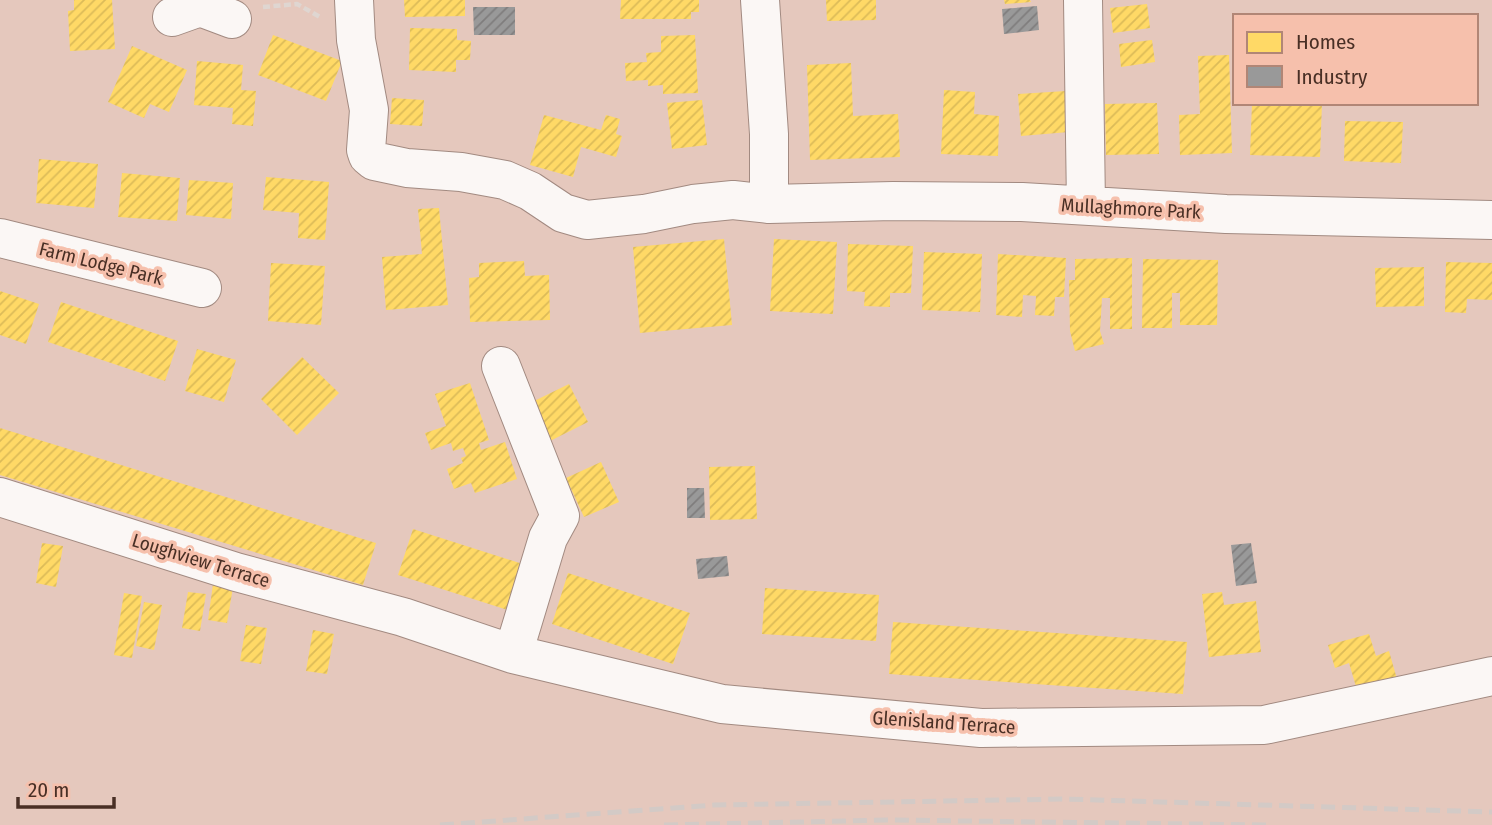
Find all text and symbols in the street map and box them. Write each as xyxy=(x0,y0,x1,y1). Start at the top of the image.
legend xyxy=(1233,14,1478,105)
text: Homes xyxy=(1296,29,1355,55)
text: Industry xyxy=(1296,64,1368,90)
street label: Mullaghmore Park xyxy=(1061,193,1201,224)
street label: Farm Lodge Park xyxy=(37,237,165,290)
street label: Loughview Terrace xyxy=(129,529,272,592)
street label: Glenisland Terrace xyxy=(872,706,1016,739)
scale bar xyxy=(18,766,114,810)
text: 20 m xyxy=(28,777,69,803)

